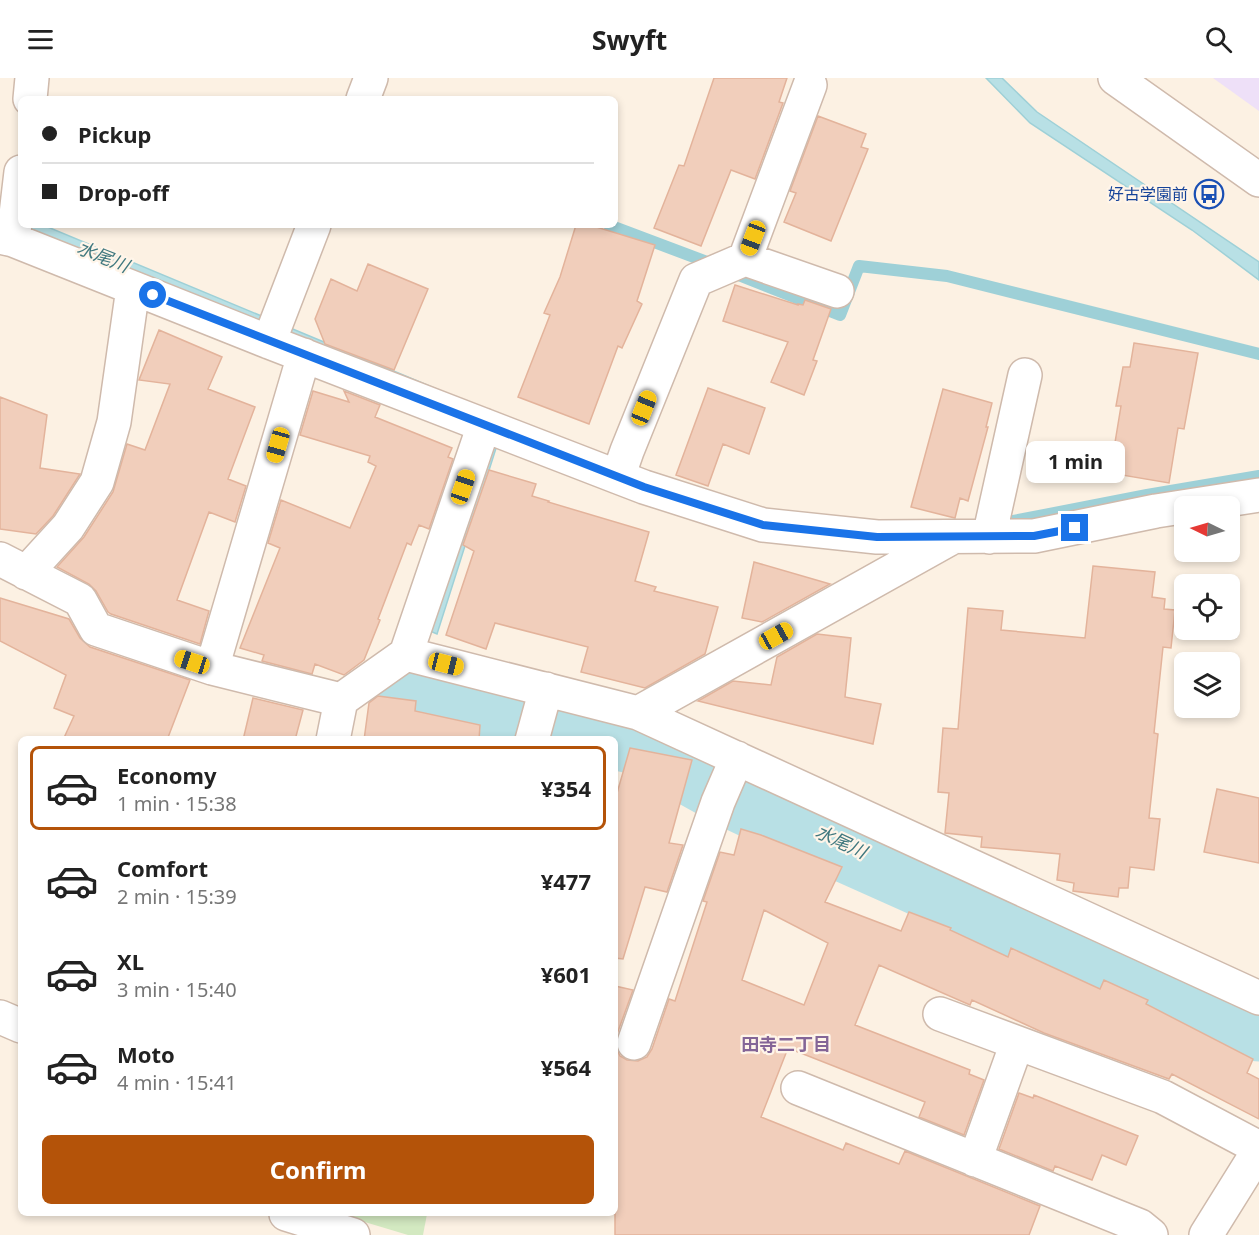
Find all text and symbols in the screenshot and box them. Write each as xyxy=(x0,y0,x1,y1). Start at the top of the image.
text: Swyft xyxy=(592,21,667,58)
icon: menu xyxy=(24,23,57,56)
icon: search xyxy=(1202,23,1235,56)
text: Pickup xyxy=(78,119,151,149)
text: Drop-off xyxy=(78,177,169,207)
bus stop icon: 好古学園前 xyxy=(1193,178,1225,210)
place label: 好古学園前 xyxy=(1108,183,1188,205)
car xyxy=(738,218,768,258)
water label: 水尾川 xyxy=(74,235,135,278)
route start xyxy=(139,281,166,308)
car xyxy=(629,388,659,428)
car xyxy=(264,425,292,465)
callout: 1 min xyxy=(1026,441,1124,483)
text: 1 min xyxy=(1048,448,1103,475)
car xyxy=(449,467,477,507)
north arrow xyxy=(1174,496,1240,562)
map controls xyxy=(1174,496,1240,718)
route end xyxy=(1061,514,1088,541)
button: locate xyxy=(1174,574,1240,640)
car xyxy=(756,619,796,653)
car xyxy=(172,648,212,676)
car xyxy=(426,651,466,677)
button: layers xyxy=(1174,652,1240,718)
text: Economy xyxy=(117,760,216,790)
icon: car xyxy=(45,761,99,815)
text: ¥354 xyxy=(541,773,591,803)
text: 1 min · 15:38 xyxy=(117,790,237,817)
water label: 水尾川 xyxy=(812,819,873,864)
text: Comfort xyxy=(117,853,208,883)
icon: car xyxy=(45,854,99,908)
text: ¥477 xyxy=(541,866,591,896)
text: 2 min · 15:39 xyxy=(117,883,237,910)
text: XL xyxy=(117,946,144,976)
icon: car xyxy=(45,947,99,1001)
text: ¥601 xyxy=(541,959,591,989)
text: 3 min · 15:40 xyxy=(117,976,237,1003)
district label: 田寺二丁目 xyxy=(741,1032,831,1056)
text: Moto xyxy=(117,1039,175,1069)
icon: car xyxy=(45,1040,99,1094)
text: ¥564 xyxy=(541,1052,591,1082)
text: 4 min · 15:41 xyxy=(117,1069,237,1096)
button: Confirm xyxy=(42,1135,594,1204)

